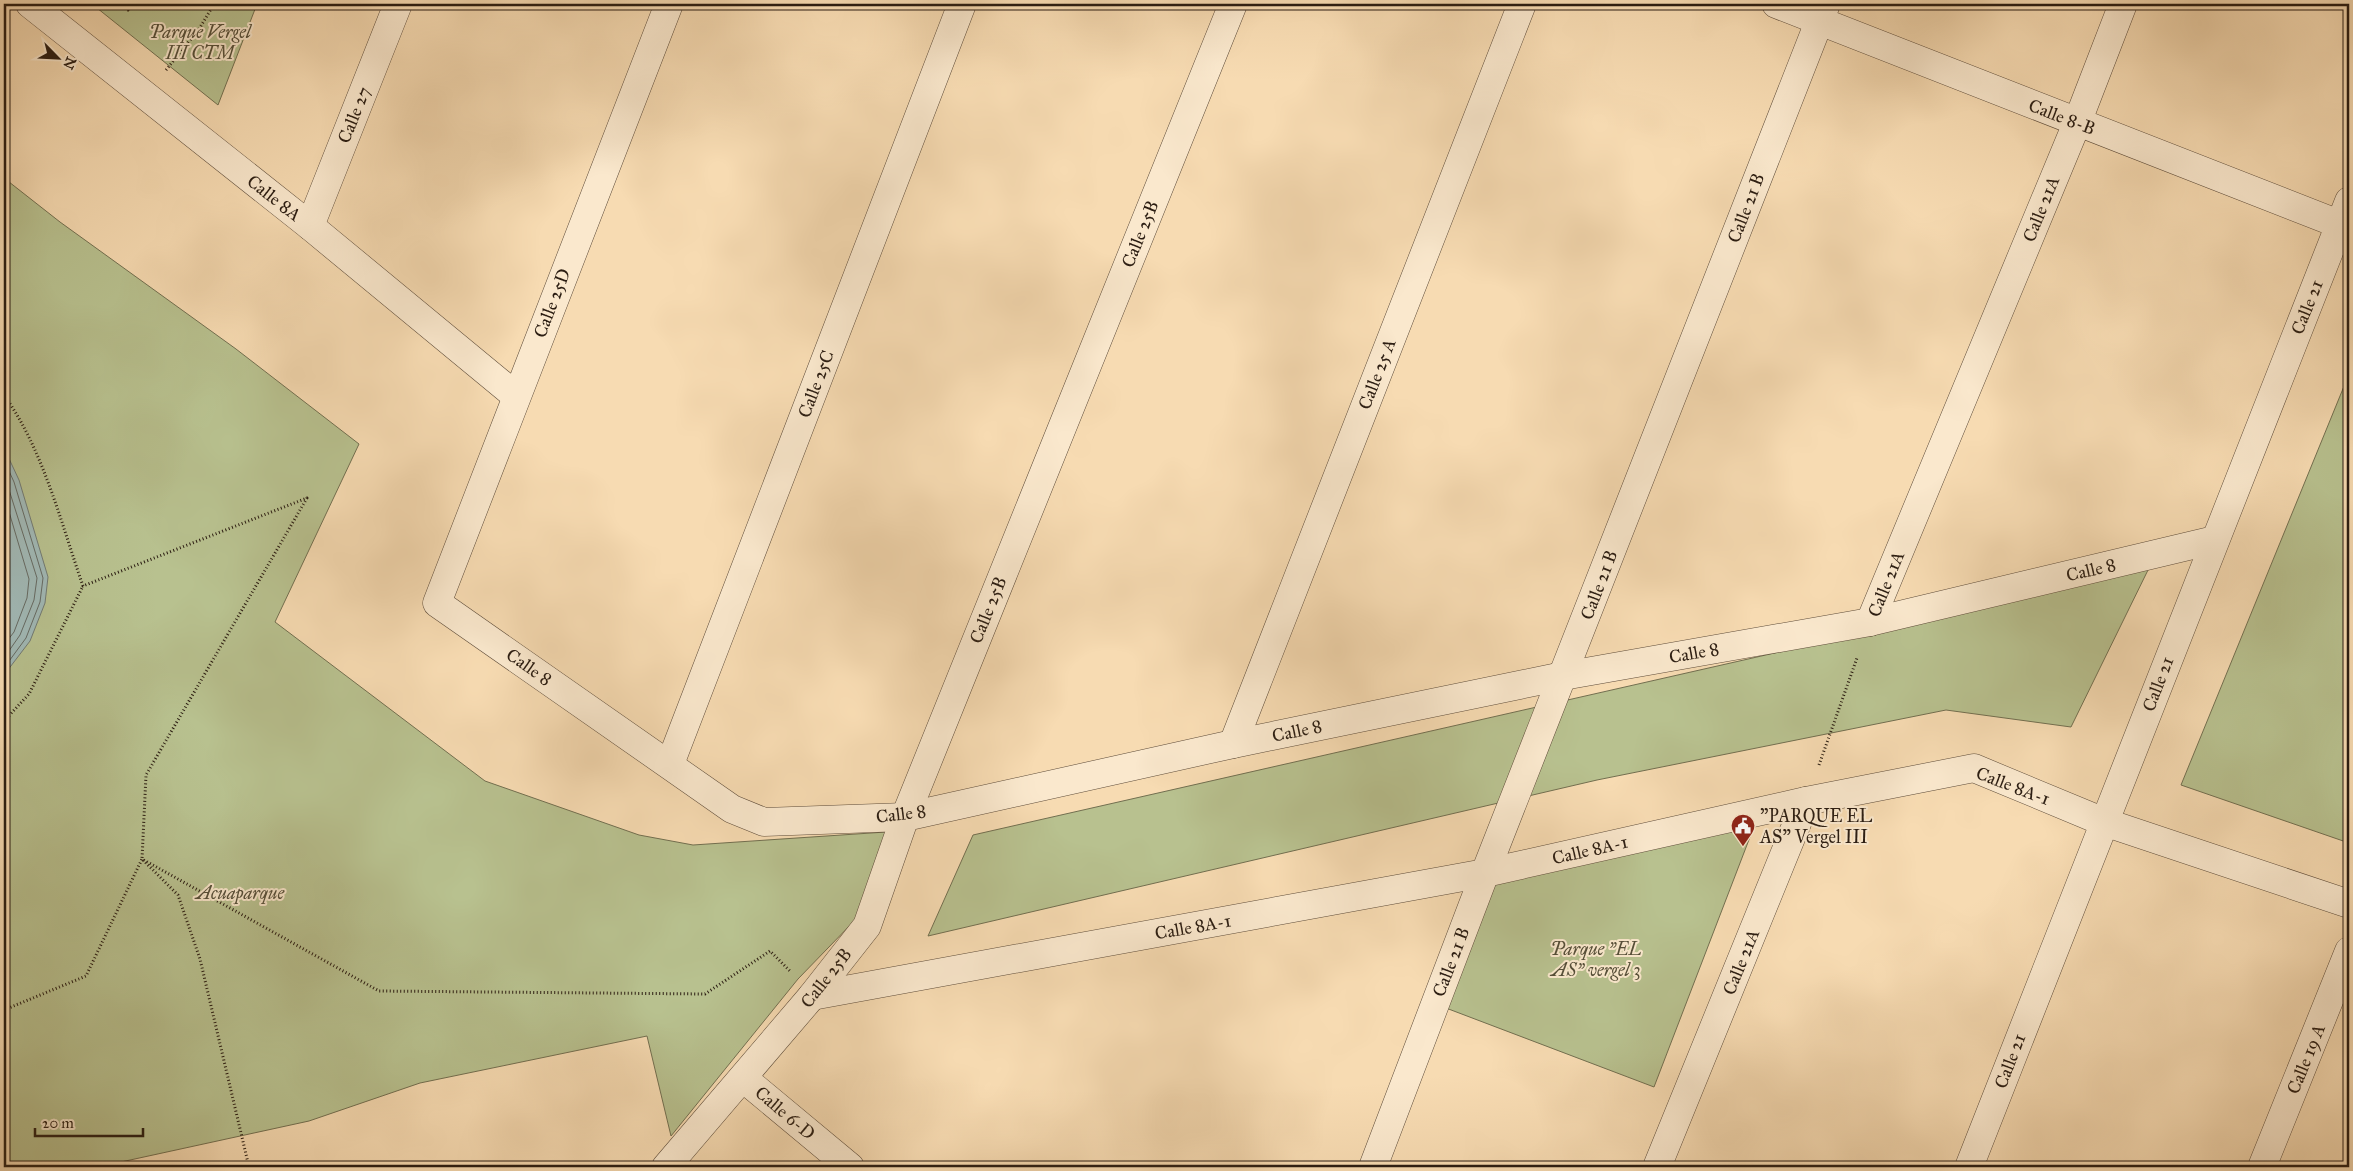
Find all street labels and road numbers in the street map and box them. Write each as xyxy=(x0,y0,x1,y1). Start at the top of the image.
street label: Calle 27 xyxy=(333,84,375,146)
street label: Calle 8-B xyxy=(2025,94,2099,140)
street label: Calle 8A xyxy=(243,170,305,226)
street label: Calle 21 B xyxy=(1723,170,1769,246)
street label: Calle 21A xyxy=(2018,173,2064,245)
street label: Calle 25B xyxy=(1117,197,1163,271)
street label: Calle 25D xyxy=(529,265,575,341)
street label: Calle 21 xyxy=(2286,276,2328,338)
street label: Calle 25 A xyxy=(1353,336,1401,412)
street label: Calle 25C xyxy=(793,347,839,421)
street label: Calle 21 B xyxy=(1576,547,1622,623)
street label: Calle 21A xyxy=(1863,548,1909,620)
street label: Calle 8 xyxy=(2064,554,2118,586)
street label: Calle 25B xyxy=(965,573,1011,647)
street label: Calle 8 xyxy=(1667,638,1721,668)
street label: Calle 8 xyxy=(502,644,556,690)
street label: Calle 21 xyxy=(2138,653,2178,715)
street label: Calle 8 xyxy=(1270,715,1324,747)
street label: Calle 8A-1 xyxy=(1973,762,2053,810)
street label: Calle 8 xyxy=(875,800,927,828)
street label: Calle 8A-1 xyxy=(1550,831,1630,869)
street label: Calle 8A-1 xyxy=(1153,909,1233,945)
street label: Calle 21 B xyxy=(1428,924,1474,1000)
street label: Calle 21A xyxy=(1718,926,1764,998)
street label: Calle 25B xyxy=(796,944,856,1012)
street label: Calle 19 A xyxy=(2282,1021,2330,1097)
street label: Calle 21 xyxy=(1990,1030,2030,1092)
street label: Calle 6-D xyxy=(750,1082,820,1144)

